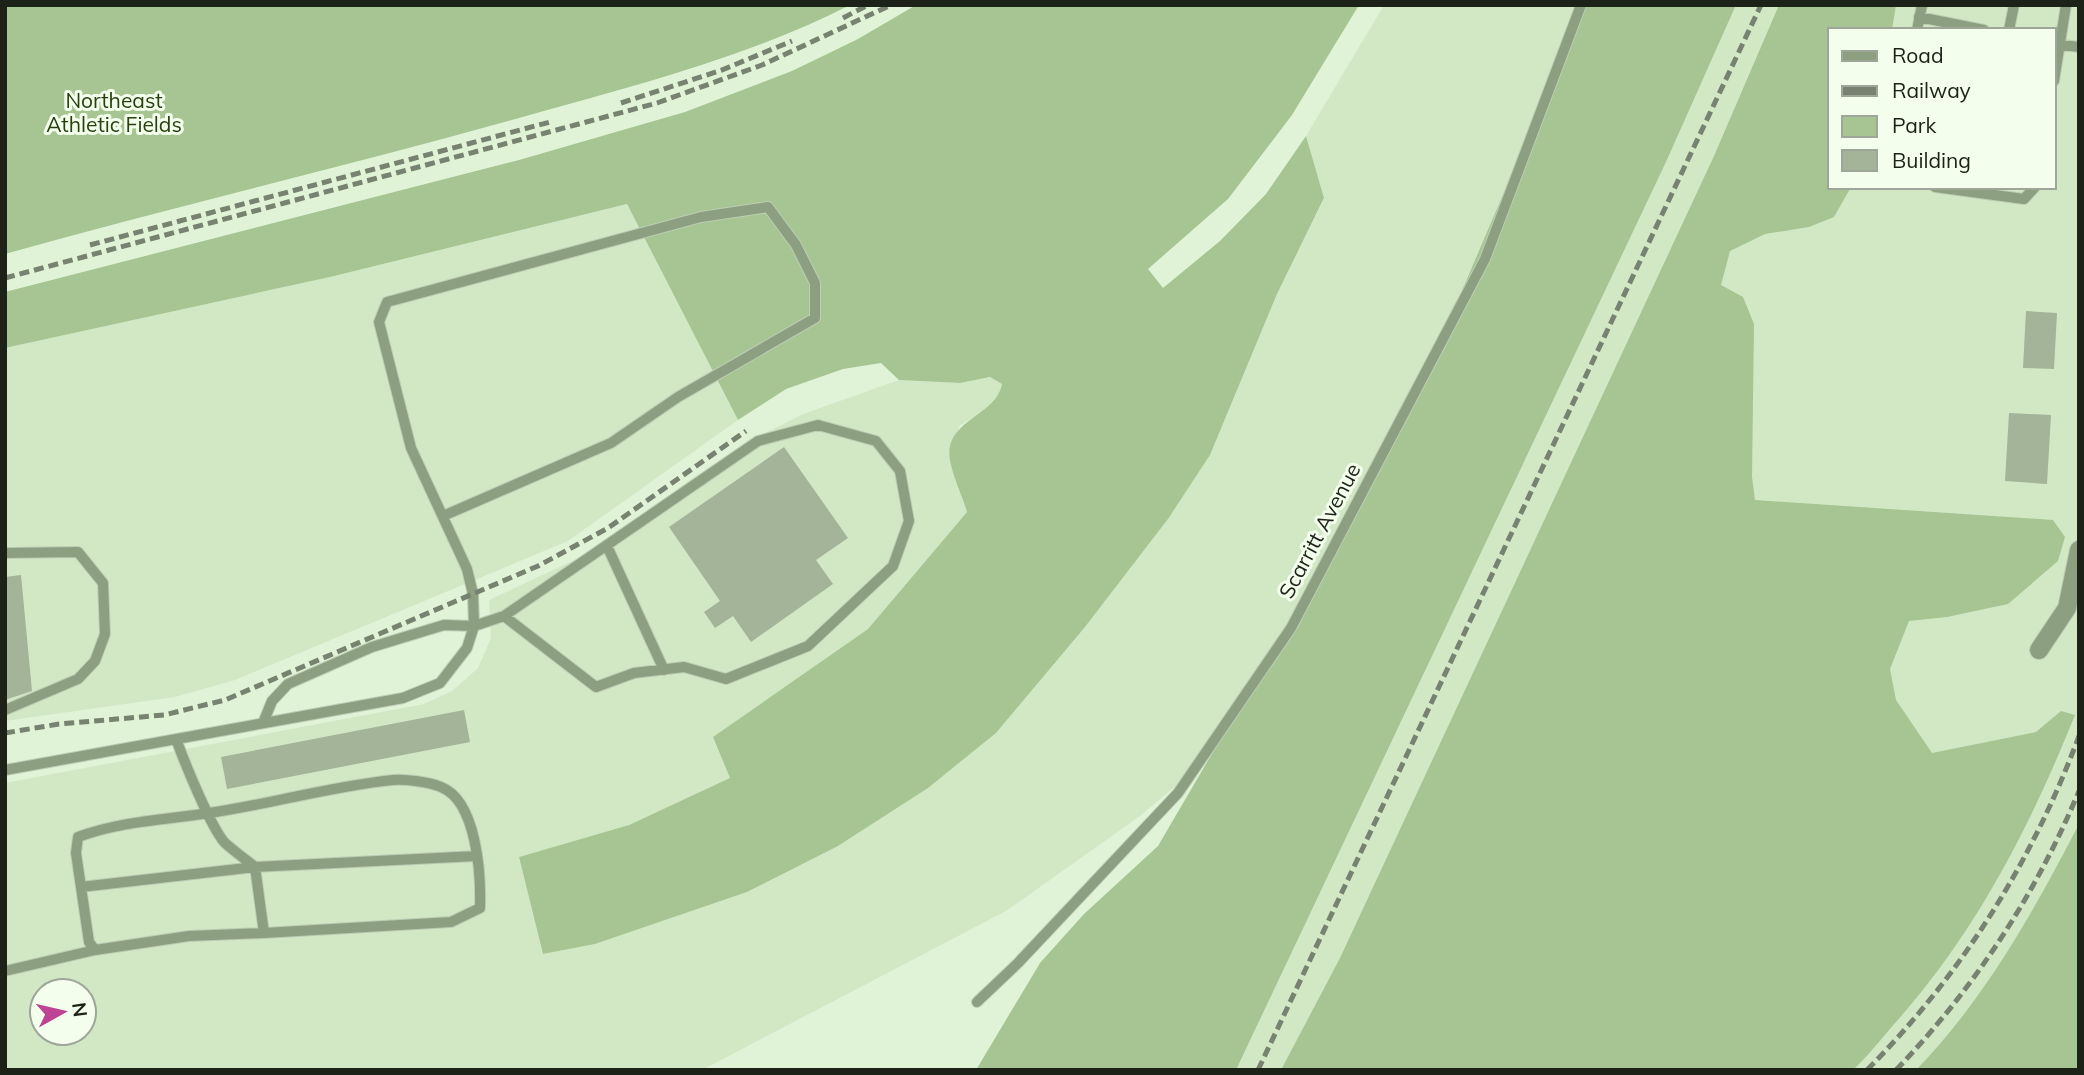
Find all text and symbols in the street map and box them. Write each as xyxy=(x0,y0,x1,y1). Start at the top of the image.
legend xyxy=(1828,28,2056,189)
text: Road xyxy=(1892,42,1943,68)
text: Railway xyxy=(1892,77,1971,103)
park label: Northeast Athletic Fields xyxy=(46,87,182,137)
text: Park xyxy=(1892,112,1936,138)
text: Building xyxy=(1892,147,1971,173)
street label: Scarritt Avenue xyxy=(1273,459,1366,603)
north arrow xyxy=(28,977,98,1047)
text: N xyxy=(67,1001,93,1018)

